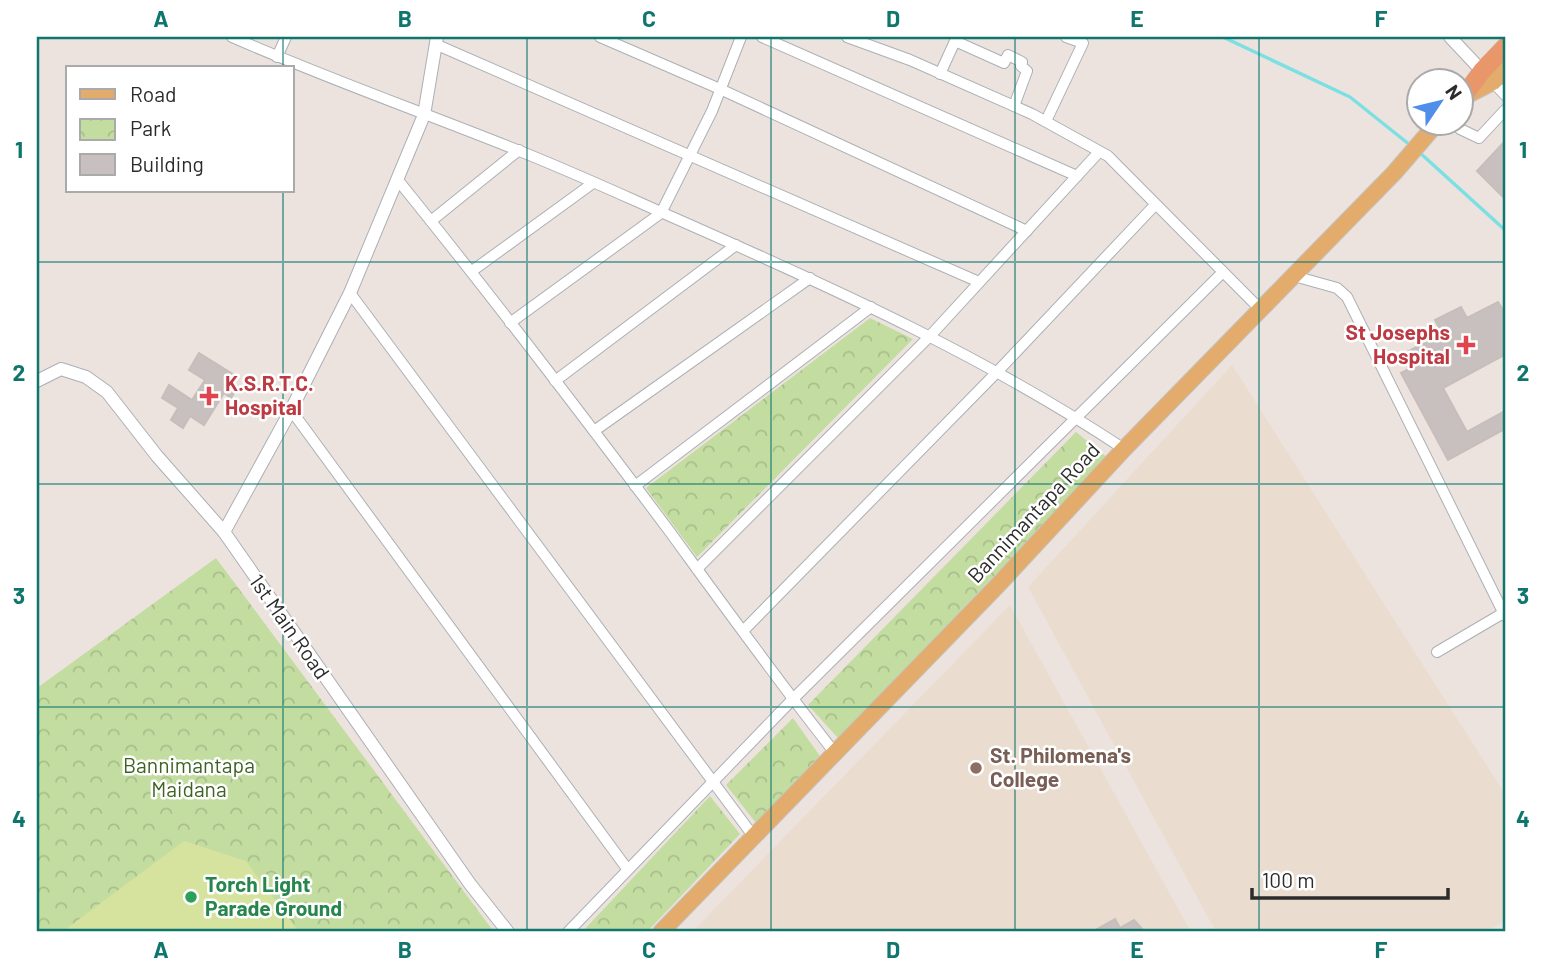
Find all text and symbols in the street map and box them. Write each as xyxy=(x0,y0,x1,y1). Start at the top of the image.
text: A xyxy=(153,4,169,32)
text: B xyxy=(398,4,412,32)
text: C xyxy=(642,4,656,32)
text: D xyxy=(886,4,900,32)
text: E xyxy=(1130,4,1144,32)
text: F xyxy=(1375,4,1388,32)
legend xyxy=(66,66,294,192)
north arrow xyxy=(1406,66,1476,136)
text: N xyxy=(1441,80,1467,104)
text: Road xyxy=(130,81,176,106)
text: Park xyxy=(130,115,171,140)
text: 1 xyxy=(15,135,23,163)
text: 1 xyxy=(1519,135,1527,163)
text: Building xyxy=(130,151,204,176)
place label: St Josephs Hospital xyxy=(1345,319,1450,368)
marker: St Josephs Hospital xyxy=(1456,335,1476,355)
text: 2 xyxy=(13,358,25,386)
text: 2 xyxy=(1517,358,1529,386)
place label: K.S.R.T.C. Hospital xyxy=(225,370,314,419)
marker: K.S.R.T.C. Hospital xyxy=(199,386,219,406)
street label: Bannimantapa Road xyxy=(962,437,1104,587)
street label: 1st Main Road xyxy=(245,569,336,683)
text: 3 xyxy=(13,581,25,609)
text: 3 xyxy=(1517,581,1529,609)
place label: St. Philomena's College xyxy=(990,742,1131,791)
park label: Bannimantapa Maidana xyxy=(123,752,255,801)
marker: St. Philomena's College xyxy=(968,760,984,776)
text: 4 xyxy=(12,804,26,832)
text: 4 xyxy=(1516,804,1530,832)
scale bar xyxy=(1252,857,1448,901)
text: 100 m xyxy=(1262,867,1315,892)
place label: Torch Light Parade Ground xyxy=(205,871,342,920)
marker: Torch Light Parade Ground xyxy=(183,889,199,905)
text: A xyxy=(153,935,169,963)
text: B xyxy=(398,935,412,963)
text: C xyxy=(642,935,656,963)
text: D xyxy=(886,935,900,963)
text: E xyxy=(1130,935,1144,963)
text: F xyxy=(1375,935,1388,963)

